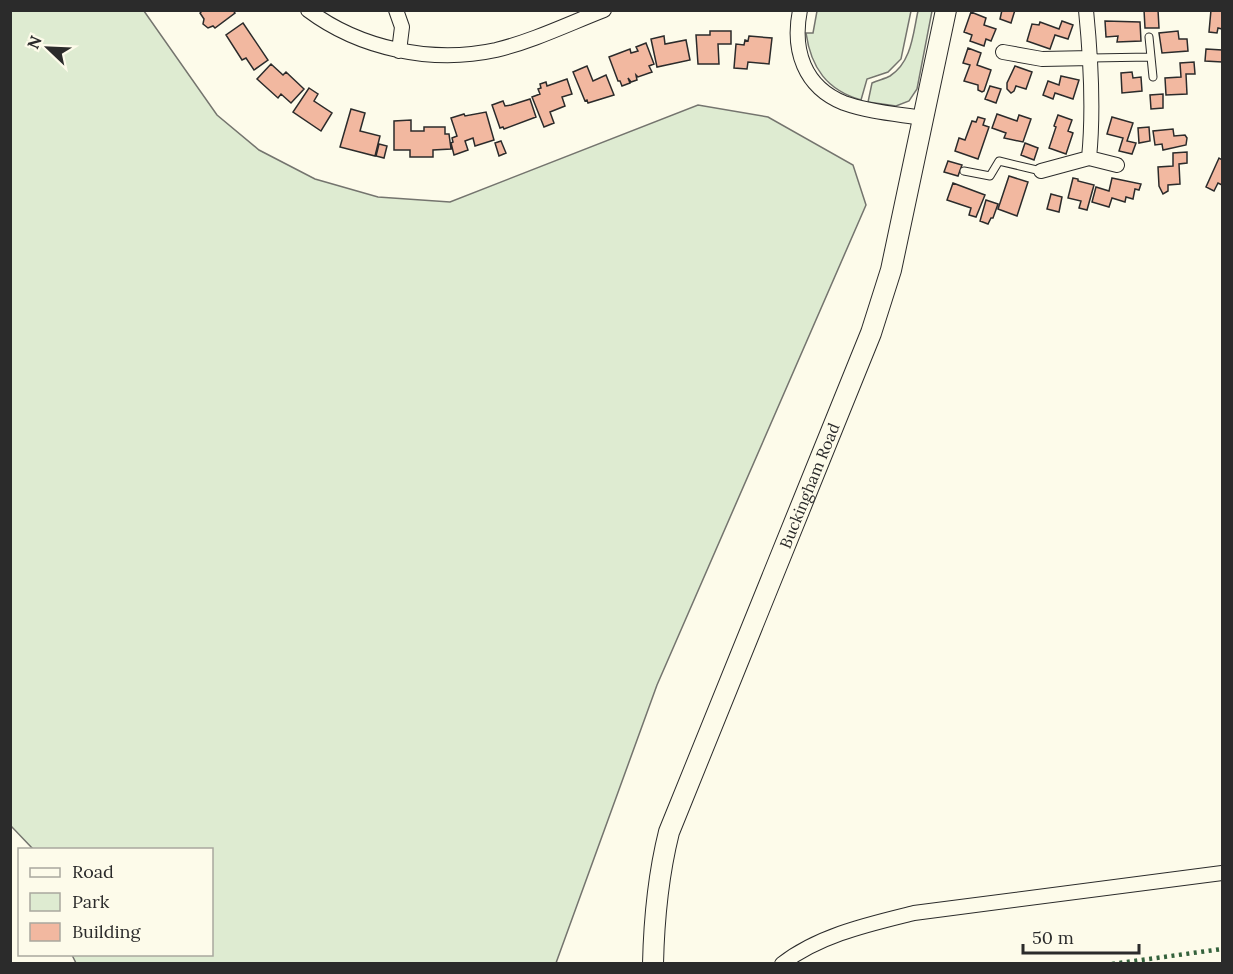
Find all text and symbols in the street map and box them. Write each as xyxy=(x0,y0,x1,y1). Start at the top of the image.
north arrow xyxy=(18,18,78,78)
text: N xyxy=(23,33,46,52)
street label: Buckingham Road xyxy=(775,420,844,551)
legend xyxy=(18,848,213,956)
text: Road xyxy=(72,860,114,883)
text: Park xyxy=(72,890,110,913)
scale bar xyxy=(1023,917,1138,955)
text: Building xyxy=(72,920,142,943)
text: 50 m xyxy=(1032,926,1074,949)

